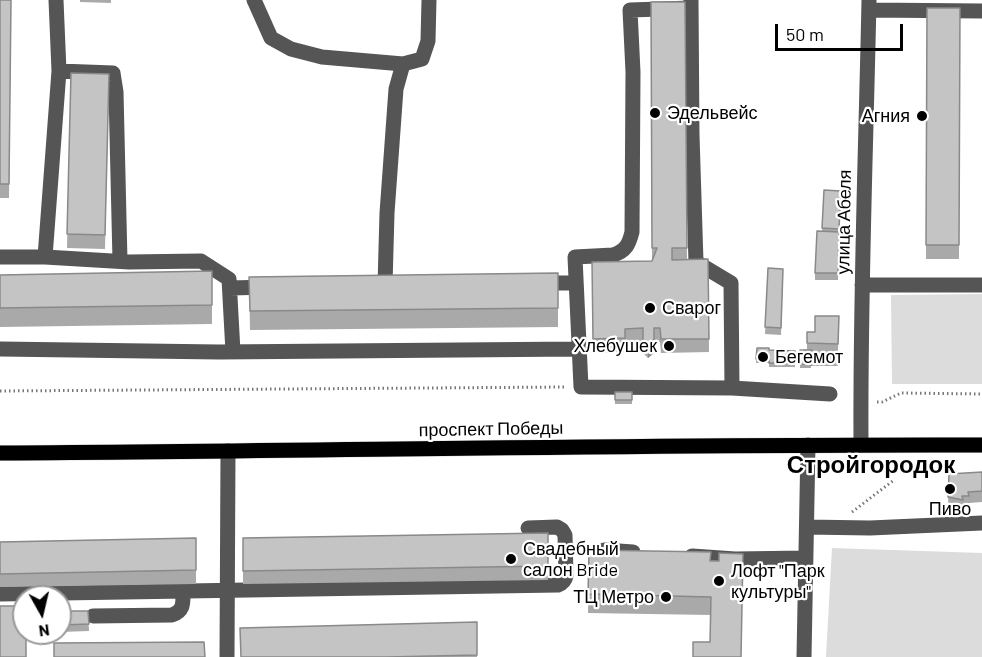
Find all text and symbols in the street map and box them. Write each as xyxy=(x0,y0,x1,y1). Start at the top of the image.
scale bar xyxy=(778,12,906,50)
text: 50 m xyxy=(786,23,824,45)
place label: Эдельвейс xyxy=(667,102,758,124)
place label: Агния xyxy=(862,105,910,127)
marker: Эдельвейс xyxy=(648,106,662,120)
marker: Агния xyxy=(915,109,929,123)
street label: улица Абеля xyxy=(832,169,856,275)
place label: Сварог xyxy=(662,297,721,319)
marker: Сварог xyxy=(643,301,657,315)
place label: Хлебушек xyxy=(573,335,657,357)
marker: Хлебушек xyxy=(662,339,676,353)
place label: Бегемот xyxy=(775,346,843,368)
marker: Бегемот xyxy=(756,350,770,364)
street label: проспект Победы xyxy=(419,417,563,441)
district label: Стройгородок xyxy=(787,451,955,479)
marker: Пиво xyxy=(943,482,957,496)
place label: Пиво xyxy=(929,498,971,520)
place label: Свадебный салон Bride xyxy=(523,538,619,580)
marker: Свадебный салон Bride xyxy=(504,552,518,566)
place label: Лофт "Парк культуры" xyxy=(731,560,825,602)
marker: Лофт "Парк культуры" xyxy=(712,574,726,588)
north arrow xyxy=(12,585,72,645)
place label: ТЦ Метро xyxy=(573,586,654,608)
marker: ТЦ Метро xyxy=(659,590,673,604)
text: N xyxy=(38,621,51,641)

